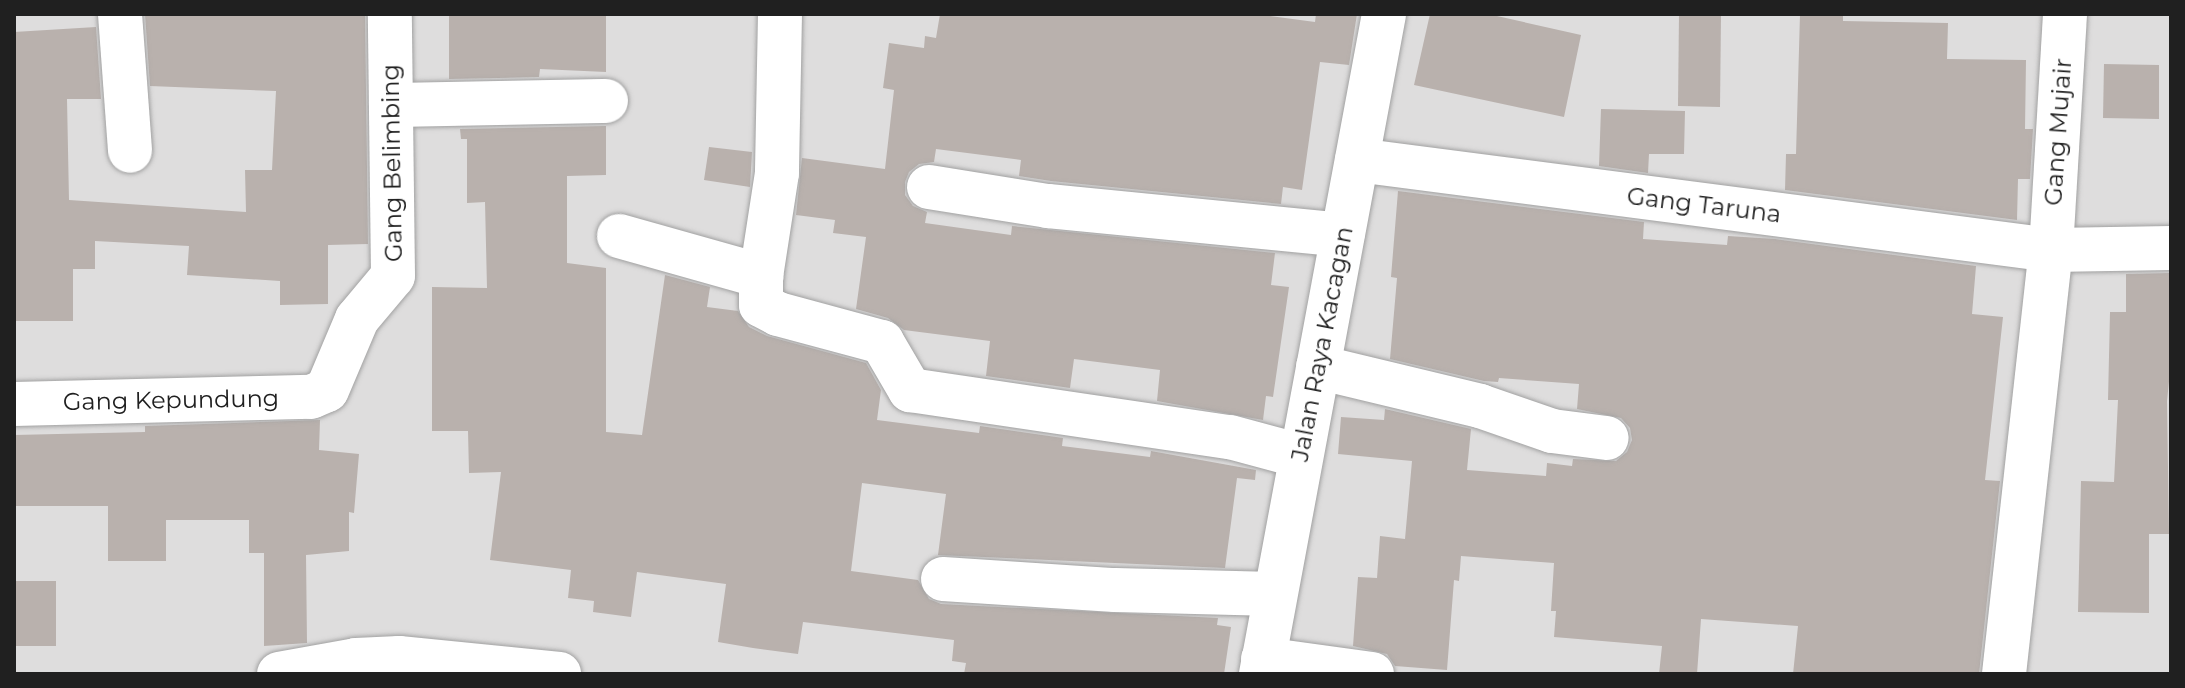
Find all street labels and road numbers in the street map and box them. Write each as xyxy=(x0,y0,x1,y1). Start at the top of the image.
street label: Gang Mujair xyxy=(2038,57,2078,207)
street label: Gang Belimbing xyxy=(376,64,408,262)
street label: Gang Taruna xyxy=(1625,181,1783,229)
street label: Jalan Raya Kacagan xyxy=(1285,224,1359,464)
street label: Gang Kepundung xyxy=(63,384,279,416)

